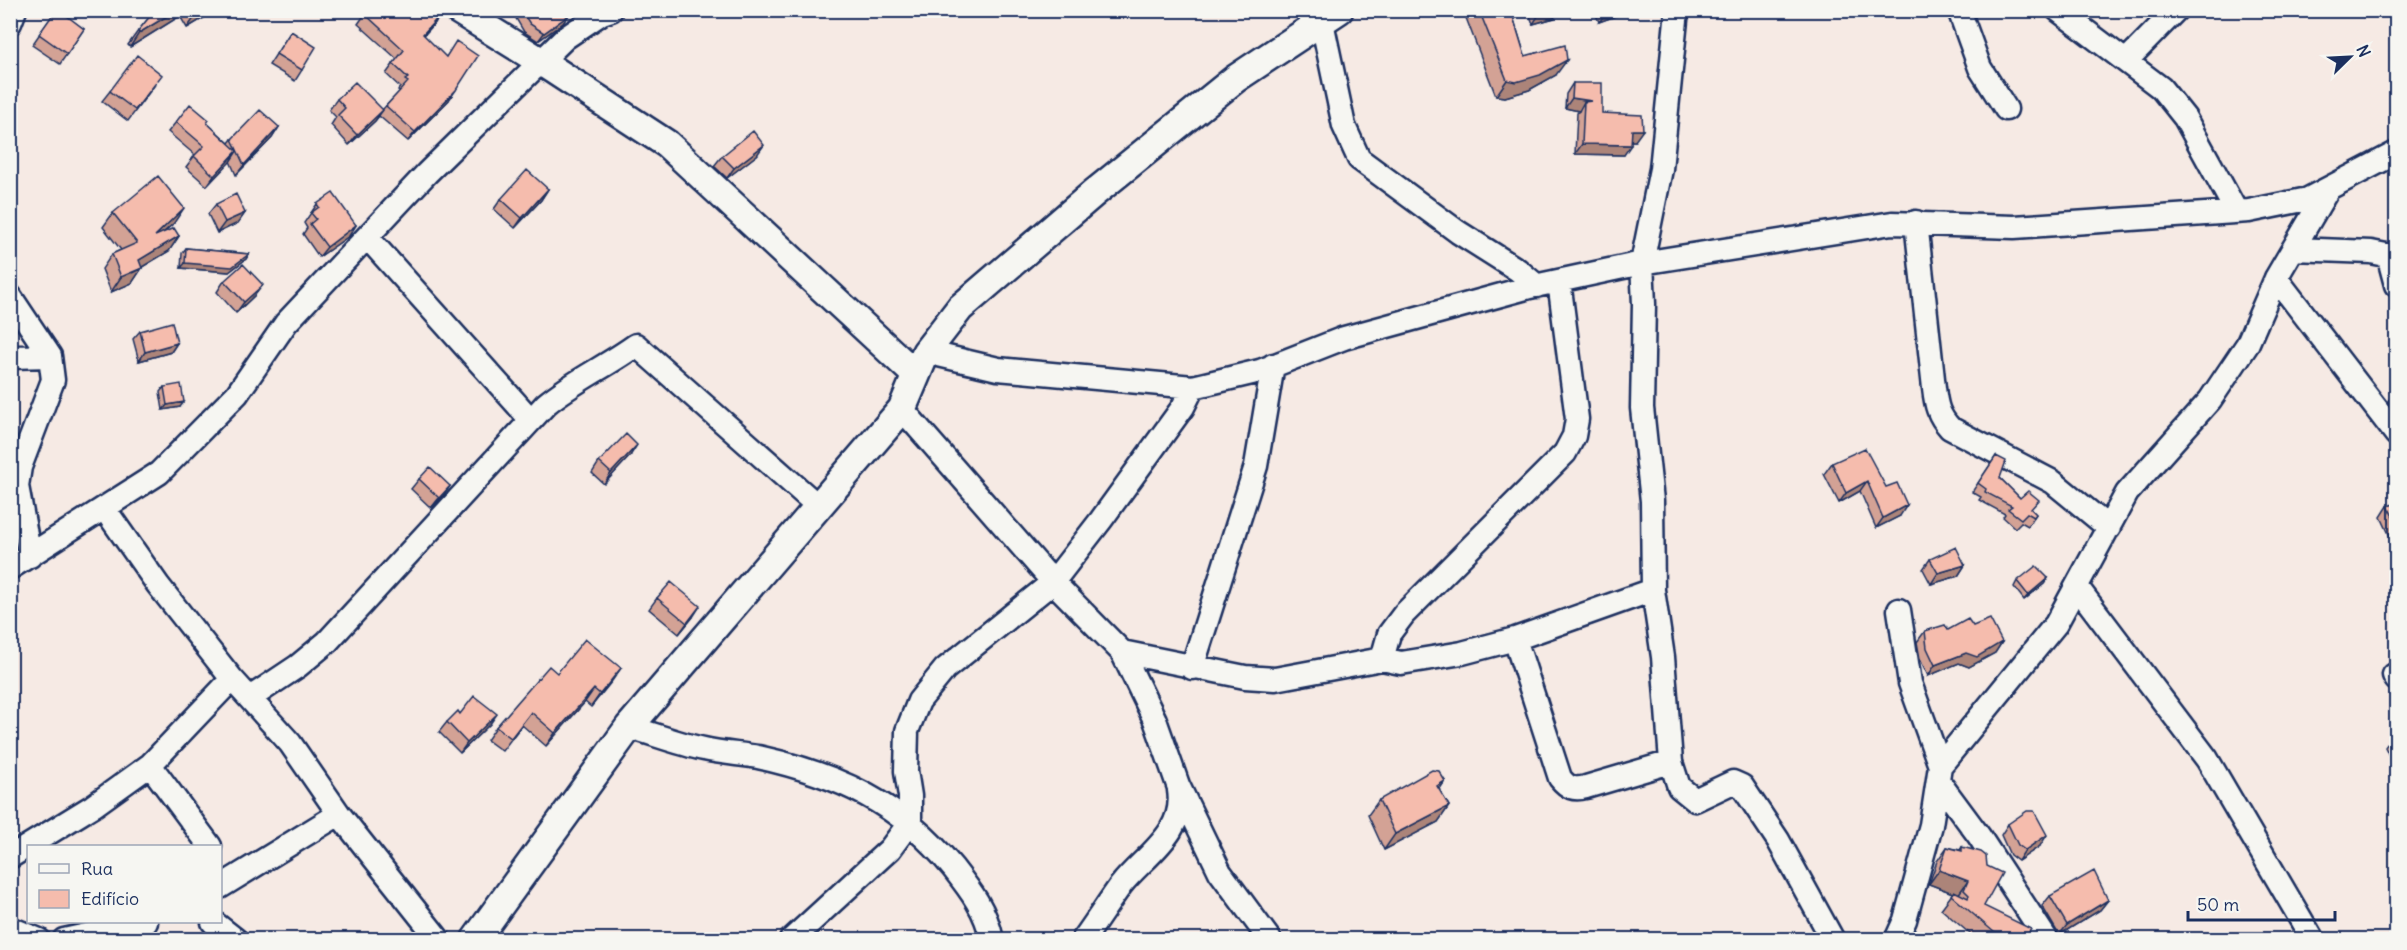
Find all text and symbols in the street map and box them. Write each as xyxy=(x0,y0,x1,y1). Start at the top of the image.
north arrow xyxy=(2320,27,2380,87)
text: N xyxy=(2352,42,2375,60)
legend xyxy=(27,845,222,923)
text: Rua xyxy=(81,857,113,880)
scale bar xyxy=(2188,884,2335,922)
text: Edifício xyxy=(81,887,139,910)
text: 50 m xyxy=(2197,893,2239,916)

